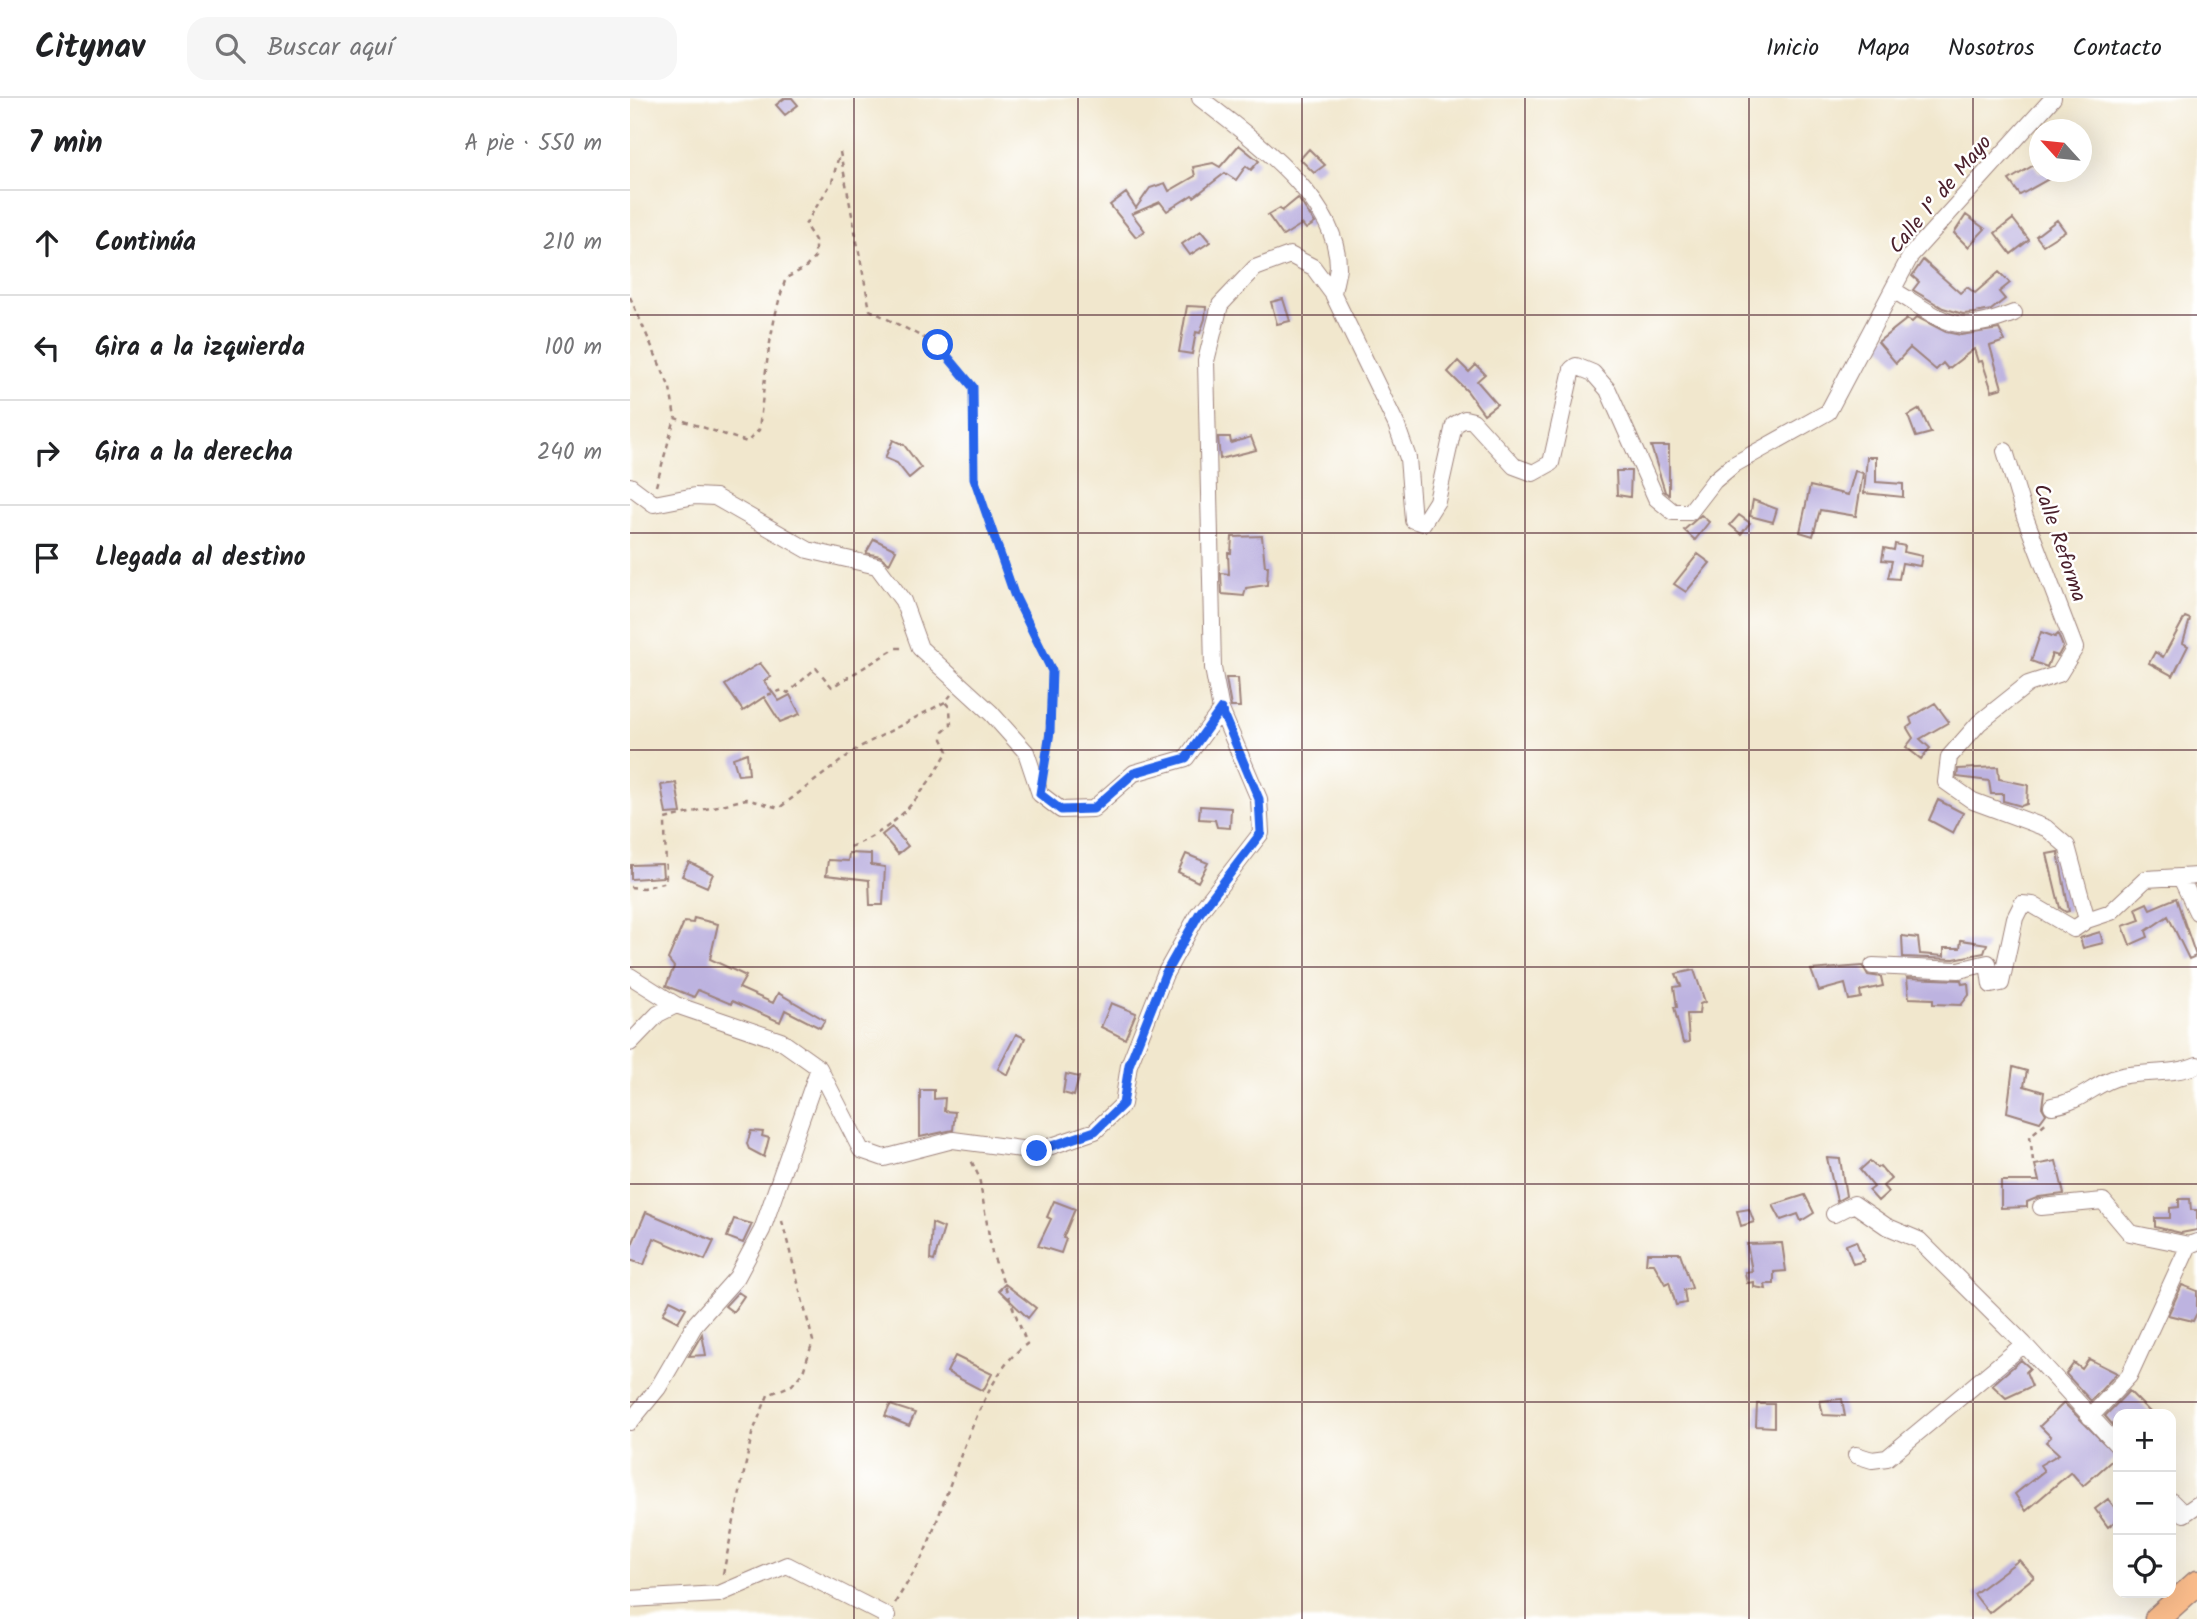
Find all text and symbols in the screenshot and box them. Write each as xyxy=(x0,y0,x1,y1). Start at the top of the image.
search box xyxy=(187,17,677,80)
text: Citynav xyxy=(35,22,145,75)
text: Buscar aquí xyxy=(267,27,393,69)
icon: search xyxy=(211,29,249,67)
text: Inicio xyxy=(1766,29,1819,68)
text: Mapa xyxy=(1857,29,1910,68)
text: Nosotros xyxy=(1948,29,2035,68)
text: Contacto xyxy=(2073,29,2162,68)
north arrow xyxy=(2029,119,2092,182)
text: 7 min xyxy=(28,120,103,168)
text: A pie · 550 m xyxy=(464,126,602,162)
street label: Calle 1° de Mayo xyxy=(1881,128,2001,262)
text: Continúa xyxy=(95,222,196,264)
icon: ahead xyxy=(28,224,66,262)
text: 210 m xyxy=(542,225,602,261)
text: Gira a la izquierda xyxy=(95,327,305,369)
icon: left xyxy=(28,329,66,367)
route start xyxy=(922,329,953,360)
text: 100 m xyxy=(544,330,602,366)
text: Gira a la derecha xyxy=(95,432,293,474)
icon: right xyxy=(28,434,66,472)
text: 240 m xyxy=(537,435,602,471)
street label: Calle Reforma xyxy=(2023,479,2095,607)
text: Llegada al destino xyxy=(95,537,306,579)
icon: arrive xyxy=(28,539,66,577)
route end xyxy=(1021,1135,1052,1166)
map controls xyxy=(2113,1409,2176,1598)
button: + xyxy=(2113,1409,2176,1472)
button: − xyxy=(2113,1472,2176,1535)
button: locate xyxy=(2113,1535,2176,1598)

